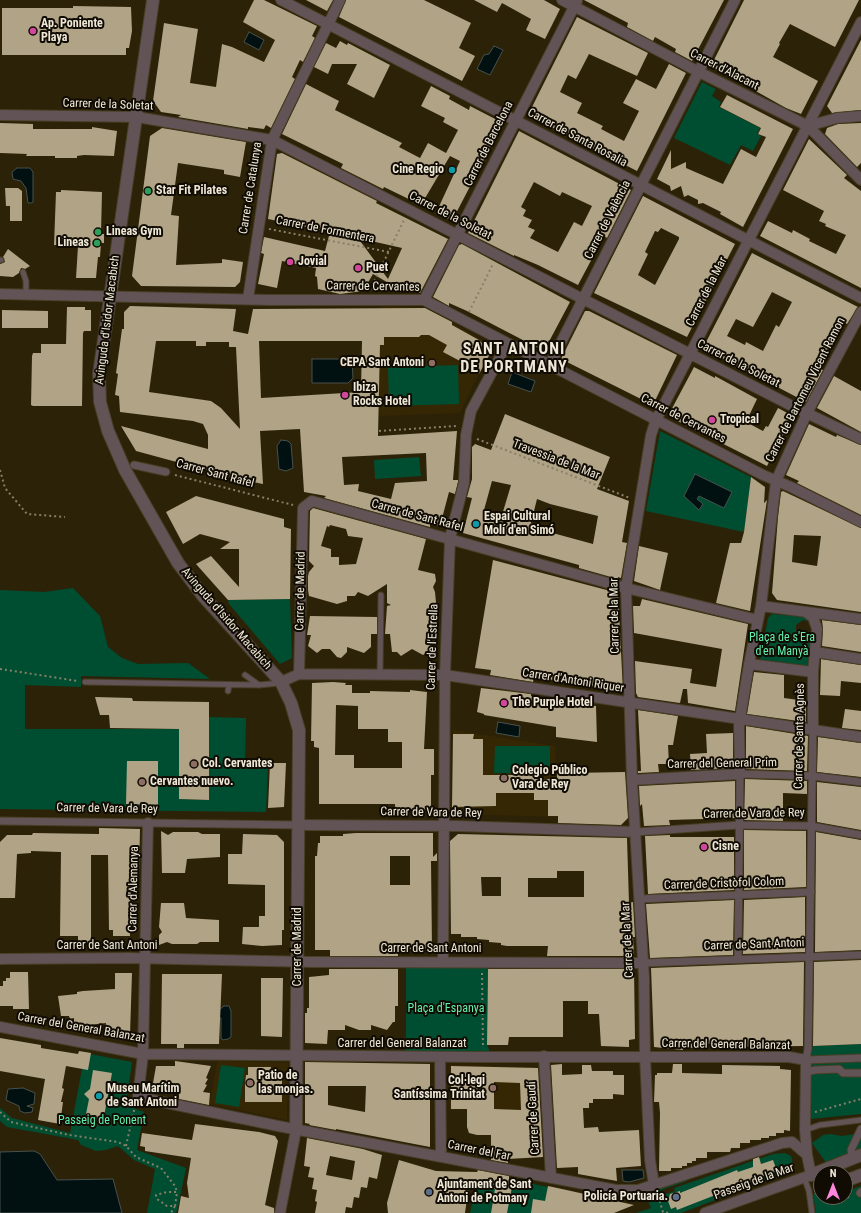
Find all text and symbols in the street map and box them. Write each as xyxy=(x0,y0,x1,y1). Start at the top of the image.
place label: Ap. Poniente Playa xyxy=(41,17,103,45)
marker: Ap. Poniente Playa xyxy=(28,26,38,36)
street label: Carrer d'Alacant xyxy=(687,47,761,93)
street label: Carrer de la Soletat xyxy=(62,96,154,114)
street label: Carrer de Barcelona xyxy=(461,99,517,189)
street label: Carrer de Santa Rosalia xyxy=(525,106,629,170)
street label: Carrer de Catalunya xyxy=(237,141,265,235)
place label: Cine Regio xyxy=(392,163,444,177)
marker: Cine Regio xyxy=(447,165,457,175)
street label: Carrer de València xyxy=(582,178,634,262)
place label: Star Fit Pilates xyxy=(156,184,227,198)
marker: Star Fit Pilates xyxy=(143,186,153,196)
street label: Carrer de la Soletat xyxy=(406,189,494,243)
street label: Carrer de Formentera xyxy=(274,213,376,247)
place label: Lineas Gym xyxy=(106,225,162,239)
marker: Lineas Gym xyxy=(93,227,103,237)
place label: Lineas xyxy=(57,236,89,250)
marker: Lineas xyxy=(92,238,102,248)
street label: Avinguda d'Isidor Macabich xyxy=(93,254,123,386)
place label: Jovial xyxy=(298,255,327,269)
street label: Carrer de la Mar xyxy=(683,255,731,329)
marker: Jovial xyxy=(285,257,295,267)
place label: Puet xyxy=(366,261,388,275)
marker: Puet xyxy=(353,263,363,273)
street label: Carrer de Cervantes xyxy=(326,279,420,295)
street label: Carrer de Bartomeu Vicent Ramon xyxy=(763,315,849,465)
street label: Carrer de la Soletat xyxy=(694,337,782,391)
district label: SANT ANTONI DE PORTMANY xyxy=(460,340,568,378)
place label: CEPA Sant Antoni xyxy=(340,356,424,370)
marker: CEPA Sant Antoni xyxy=(427,358,437,368)
place label: Ibiza Rocks Hotel xyxy=(353,381,411,409)
marker: Ibiza Rocks Hotel xyxy=(340,390,350,400)
street label: Carrer de Cervantes xyxy=(638,391,728,447)
place label: Tropical xyxy=(720,413,759,427)
marker: Tropical xyxy=(707,415,717,425)
street label: Travessia de la Mar xyxy=(511,437,601,483)
street label: Carrer Sant Rafel xyxy=(174,457,256,491)
street label: Carrer de Sant Rafel xyxy=(370,497,464,535)
place label: Espai Cultural Molí d'en Simó xyxy=(484,510,554,538)
marker: Espai Cultural Molí d'en Simó xyxy=(471,519,481,529)
street label: Carrer de Madrid xyxy=(293,551,309,631)
street label: Avinguda d'Isidor Macabich xyxy=(178,565,274,673)
street label: Carrer de la Mar xyxy=(607,578,623,654)
street label: Carrer de l'Estrella xyxy=(424,604,442,690)
park label: Plaça de s'Era d'en Manyà xyxy=(749,631,815,659)
street label: Carrer d'Antoni Riquer xyxy=(521,666,625,696)
street label: Carrer de Santa Agnès xyxy=(792,683,808,789)
place label: The Purple Hotel xyxy=(512,696,593,710)
marker: The Purple Hotel xyxy=(499,698,509,708)
street label: Carrer del General Prim xyxy=(667,756,777,772)
place label: Col. Cervantes xyxy=(202,757,272,771)
marker: Col. Cervantes xyxy=(189,759,199,769)
place label: Colegio Público Vara de Rey xyxy=(512,764,588,792)
marker: Colegio Público Vara de Rey xyxy=(499,773,509,783)
place label: Cervantes nuevo. xyxy=(150,775,233,789)
marker: Cervantes nuevo. xyxy=(137,777,147,787)
street label: Carrer de Vara de Rey xyxy=(56,801,158,817)
street label: Carrer de Vara de Rey xyxy=(380,805,482,821)
street label: Carrer de Vara de Rey xyxy=(703,806,805,822)
place label: Cisne xyxy=(712,840,739,854)
marker: Cisne xyxy=(699,842,709,852)
street label: Carrer d'Alemanya xyxy=(126,846,142,932)
street label: Carrer de Cristòfol Colom xyxy=(664,875,784,893)
street label: Carrer de la Mar xyxy=(619,902,637,978)
street label: Carrer de Madrid xyxy=(291,907,305,987)
street label: Carrer de Sant Antoni xyxy=(703,936,805,954)
street label: Carrer de Sant Antoni xyxy=(57,939,157,953)
street label: Carrer de Sant Antoni xyxy=(381,942,481,956)
park label: Plaça d'Espanya xyxy=(408,1002,484,1016)
street label: Carrer del General Balanzat xyxy=(16,1010,146,1046)
street label: Carrer del General Balanzat xyxy=(338,1037,466,1051)
street label: Carrer del General Balanzat xyxy=(661,1037,791,1053)
place label: Patio de las monjas. xyxy=(258,1069,313,1097)
place label: Col·legi Santíssima Trinitat xyxy=(394,1074,485,1102)
marker: Patio de las monjas. xyxy=(245,1078,255,1088)
street label: Carrer de Gaudí xyxy=(525,1081,543,1155)
place label: Museu Marítim de Sant Antoni xyxy=(107,1082,179,1110)
marker: Col·legi Santíssima Trinitat xyxy=(488,1083,498,1093)
marker: Museu Marítim de Sant Antoni xyxy=(94,1091,104,1101)
park label: Passeig de Ponent xyxy=(58,1114,146,1128)
street label: Carrer del Far xyxy=(446,1138,512,1164)
street label: Passeig de la Mar xyxy=(712,1161,796,1203)
north arrow xyxy=(813,1165,853,1205)
text: N xyxy=(830,1167,836,1180)
place label: Ajuntament de Sant Antoni de Potmany xyxy=(437,1178,531,1206)
marker: Ajuntament de Sant Antoni de Potmany xyxy=(424,1187,434,1197)
place label: Policía Portuaria. xyxy=(584,1190,668,1204)
marker: Policía Portuaria. xyxy=(671,1192,681,1202)

